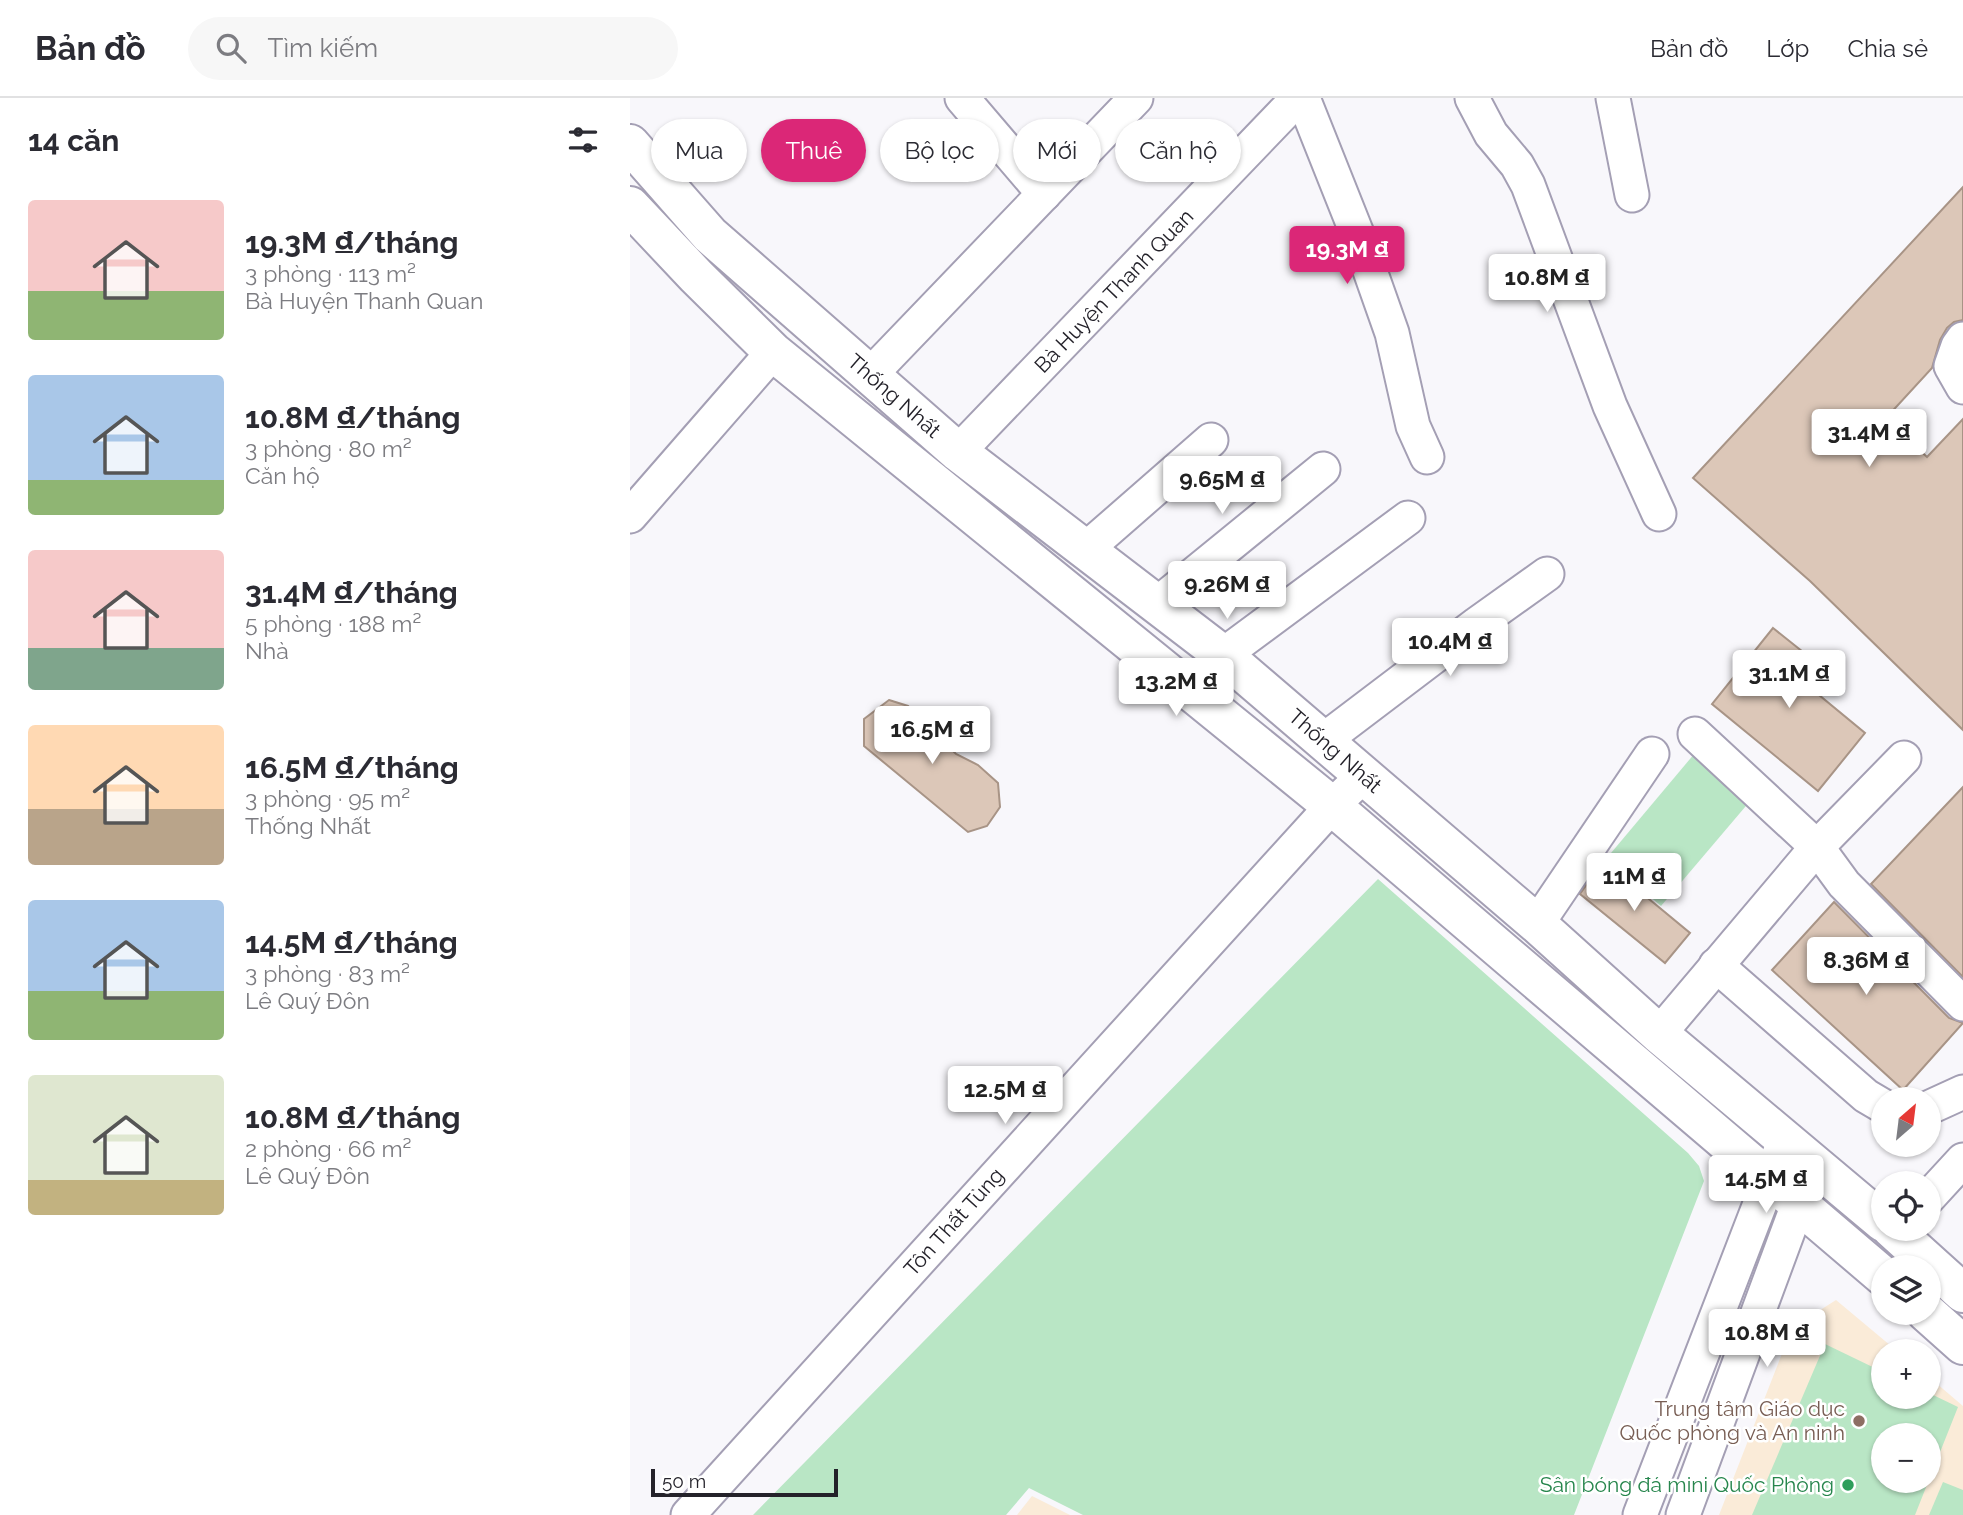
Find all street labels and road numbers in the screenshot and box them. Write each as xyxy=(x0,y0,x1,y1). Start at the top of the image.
street label: Bà Huyện Thanh Quan xyxy=(1029,204,1198,378)
street label: Thống Nhất xyxy=(843,348,946,443)
street label: Thống Nhất xyxy=(1284,703,1387,798)
street label: Tôn Thất Tùng xyxy=(899,1162,1009,1281)

